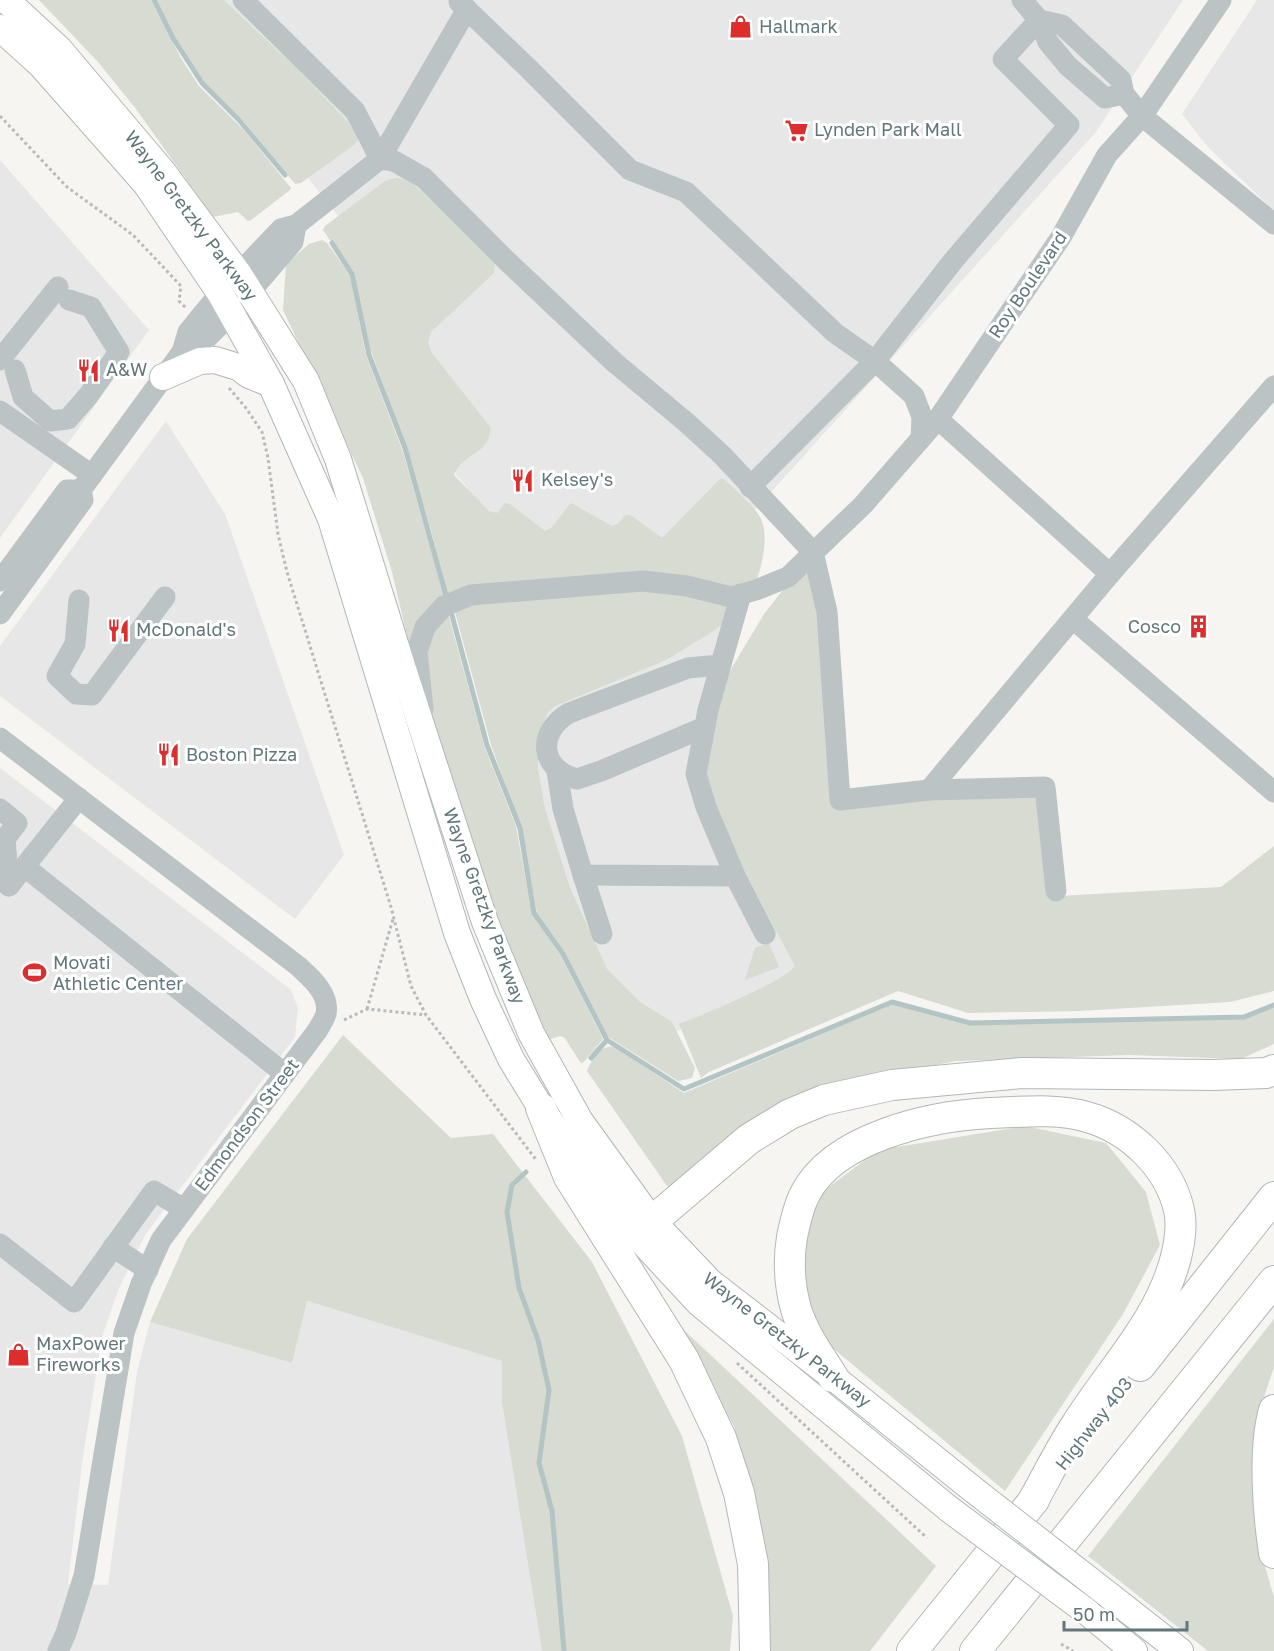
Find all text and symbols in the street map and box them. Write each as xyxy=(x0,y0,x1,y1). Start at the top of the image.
shop icon: Hallmark xyxy=(728,14,754,40)
place label: Hallmark xyxy=(759,15,838,37)
supermarket icon: Lynden Park Mall xyxy=(783,117,809,143)
place label: Lynden Park Mall xyxy=(814,118,962,140)
street label: Wayne Gretzky Parkway xyxy=(121,126,263,305)
street label: Roy Boulevard xyxy=(983,227,1071,342)
restaurant icon: A&W xyxy=(75,357,101,383)
place label: A&W xyxy=(106,358,147,380)
restaurant icon: Kelsey's xyxy=(510,467,536,493)
place label: Kelsey's xyxy=(541,468,613,490)
building icon: Cosco xyxy=(1186,614,1212,640)
place label: Cosco xyxy=(1128,615,1181,637)
restaurant icon: McDonald's xyxy=(105,617,131,643)
place label: McDonald's xyxy=(136,618,236,640)
restaurant icon: Boston Pizza xyxy=(155,742,181,768)
place label: Boston Pizza xyxy=(186,743,297,765)
street label: Wayne Gretzky Parkway xyxy=(439,804,531,1007)
place label: Movati Athletic Center xyxy=(53,951,183,994)
sports icon: Movati Athletic Center xyxy=(22,960,48,986)
street label: Edmondson Street xyxy=(189,1054,303,1195)
street label: Wayne Gretzky Parkway xyxy=(699,1267,876,1412)
place label: MaxPower Fireworks xyxy=(36,1332,126,1375)
shop icon: MaxPower Fireworks xyxy=(5,1341,31,1367)
street label: Highway 403 xyxy=(1050,1373,1136,1474)
scale bar xyxy=(1064,1594,1187,1632)
text: 50 m xyxy=(1073,1603,1115,1625)

